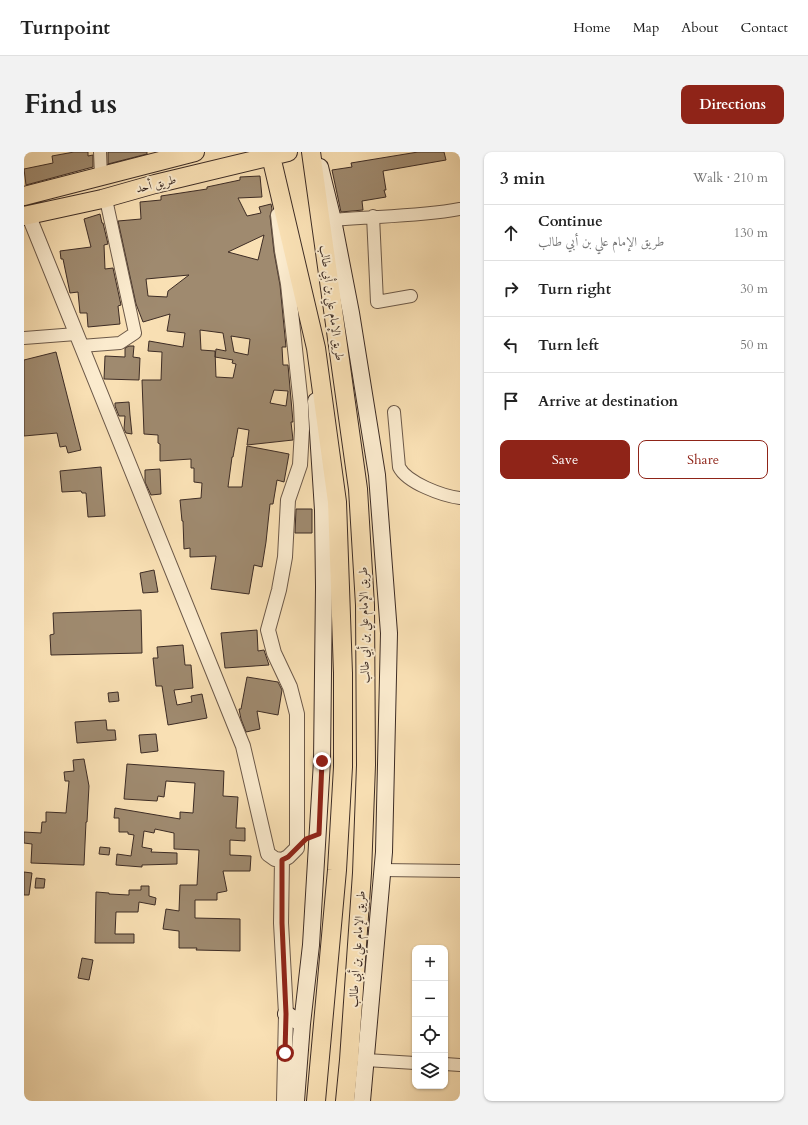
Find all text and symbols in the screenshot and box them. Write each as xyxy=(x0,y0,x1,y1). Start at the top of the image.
text: Turnpoint xyxy=(20,15,110,41)
text: Home xyxy=(573,18,611,37)
text: Map xyxy=(633,18,659,37)
text: About xyxy=(681,18,718,37)
text: Contact xyxy=(740,18,788,37)
text: Find us xyxy=(24,85,117,123)
button: Directions xyxy=(681,85,784,124)
text: 3 min xyxy=(500,167,545,190)
text: Walk · 210 m xyxy=(693,169,768,187)
street label: طريق أحد xyxy=(134,171,178,197)
text: Continue xyxy=(538,211,603,231)
icon: ahead xyxy=(500,222,522,244)
text: 130 m xyxy=(734,224,768,242)
text: طريق الإمام علي بن أبي طالب xyxy=(538,233,664,251)
street label: طريق الإمام علي بن أبي طالب xyxy=(312,244,348,363)
icon: right xyxy=(500,278,522,300)
text: Turn right xyxy=(538,279,611,299)
text: 30 m xyxy=(740,280,768,298)
icon: left xyxy=(500,334,522,356)
text: Turn left xyxy=(538,335,599,355)
text: 50 m xyxy=(740,336,768,354)
icon: arrive xyxy=(500,390,522,412)
text: Arrive at destination xyxy=(538,391,678,411)
button: Save xyxy=(500,440,630,479)
button: Share xyxy=(638,440,768,479)
street label: طريق الإمام علي بن أبي طالب xyxy=(355,566,377,683)
route end xyxy=(313,752,331,770)
street label: طريق الإمام علي بن أبي طالب xyxy=(345,890,373,1008)
map controls xyxy=(412,945,448,1089)
button: + xyxy=(412,945,448,981)
button: − xyxy=(412,981,448,1017)
button: locate xyxy=(412,1017,448,1053)
route start xyxy=(276,1044,294,1062)
button: layers xyxy=(412,1053,448,1089)

